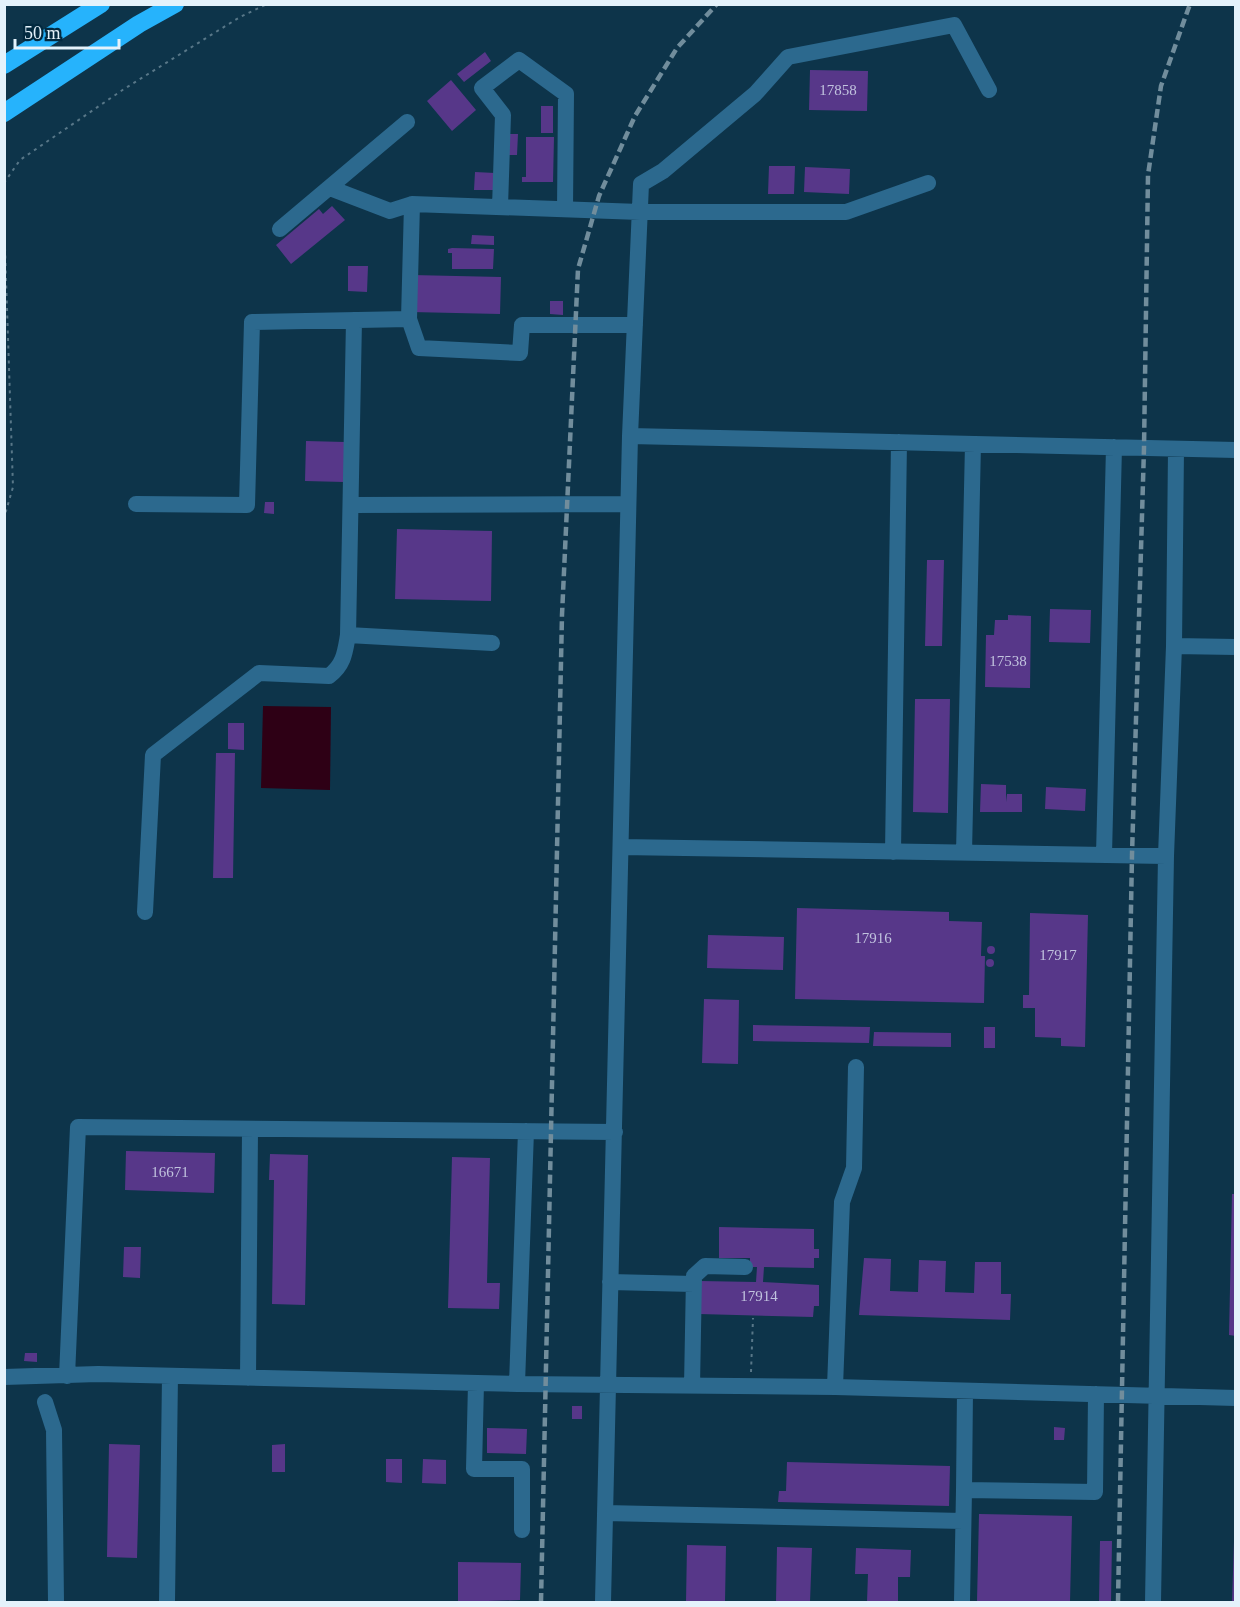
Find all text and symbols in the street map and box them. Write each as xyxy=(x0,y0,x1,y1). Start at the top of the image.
scale bar xyxy=(15,12,118,50)
text: 50 m xyxy=(24,23,61,43)
house number: 17858 xyxy=(819,82,857,98)
house number: 17538 xyxy=(989,653,1027,669)
house number: 17916 xyxy=(854,930,892,946)
house number: 17917 xyxy=(1039,947,1077,963)
house number: 16671 xyxy=(151,1164,189,1180)
house number: 17914 xyxy=(740,1288,778,1304)

